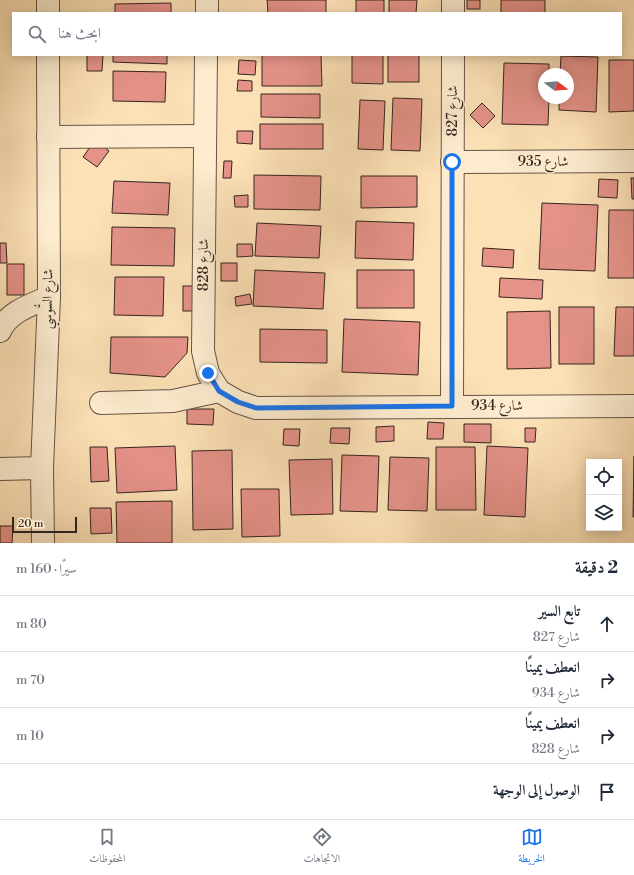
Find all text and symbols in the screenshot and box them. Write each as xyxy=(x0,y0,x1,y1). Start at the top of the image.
search box xyxy=(12,12,622,56)
icon: search xyxy=(26,23,48,45)
text: ابحث هنا xyxy=(58,24,101,43)
north arrow xyxy=(538,68,574,104)
street label: شارع 827 xyxy=(444,86,464,136)
route start xyxy=(443,153,461,171)
street label: شارع 935 xyxy=(517,153,569,173)
street label: شارع 828 xyxy=(195,239,215,291)
street label: شارع السُّوسي xyxy=(33,268,62,329)
route end xyxy=(199,364,217,382)
street label: شارع 934 xyxy=(471,397,523,417)
map controls xyxy=(586,459,622,531)
button: locate xyxy=(586,459,622,495)
button: layers xyxy=(586,495,622,531)
scale bar xyxy=(12,515,77,534)
text: 20 m xyxy=(18,517,43,531)
text: 2 دقيقة xyxy=(575,557,618,579)
text: سيرًا · 160 m xyxy=(16,561,77,577)
text: تابع السير xyxy=(538,602,580,621)
icon: ahead xyxy=(596,613,618,635)
text: 80 m xyxy=(16,616,47,632)
text: شارع 827 xyxy=(533,629,580,645)
text: انعطف يمينًا xyxy=(525,658,580,677)
icon: right xyxy=(596,669,618,691)
text: 70 m xyxy=(16,672,45,688)
text: شارع 934 xyxy=(532,685,580,701)
text: انعطف يمينًا xyxy=(525,714,580,733)
icon: right xyxy=(596,725,618,747)
text: 10 m xyxy=(16,728,44,744)
text: شارع 828 xyxy=(531,741,580,757)
text: الوصول إلى الوجهة xyxy=(493,781,580,800)
icon: arrive xyxy=(596,781,618,803)
tab: المحفوظات xyxy=(89,826,125,869)
tab: الاتجاهات xyxy=(303,826,340,869)
tab: الخريطة xyxy=(518,826,545,869)

